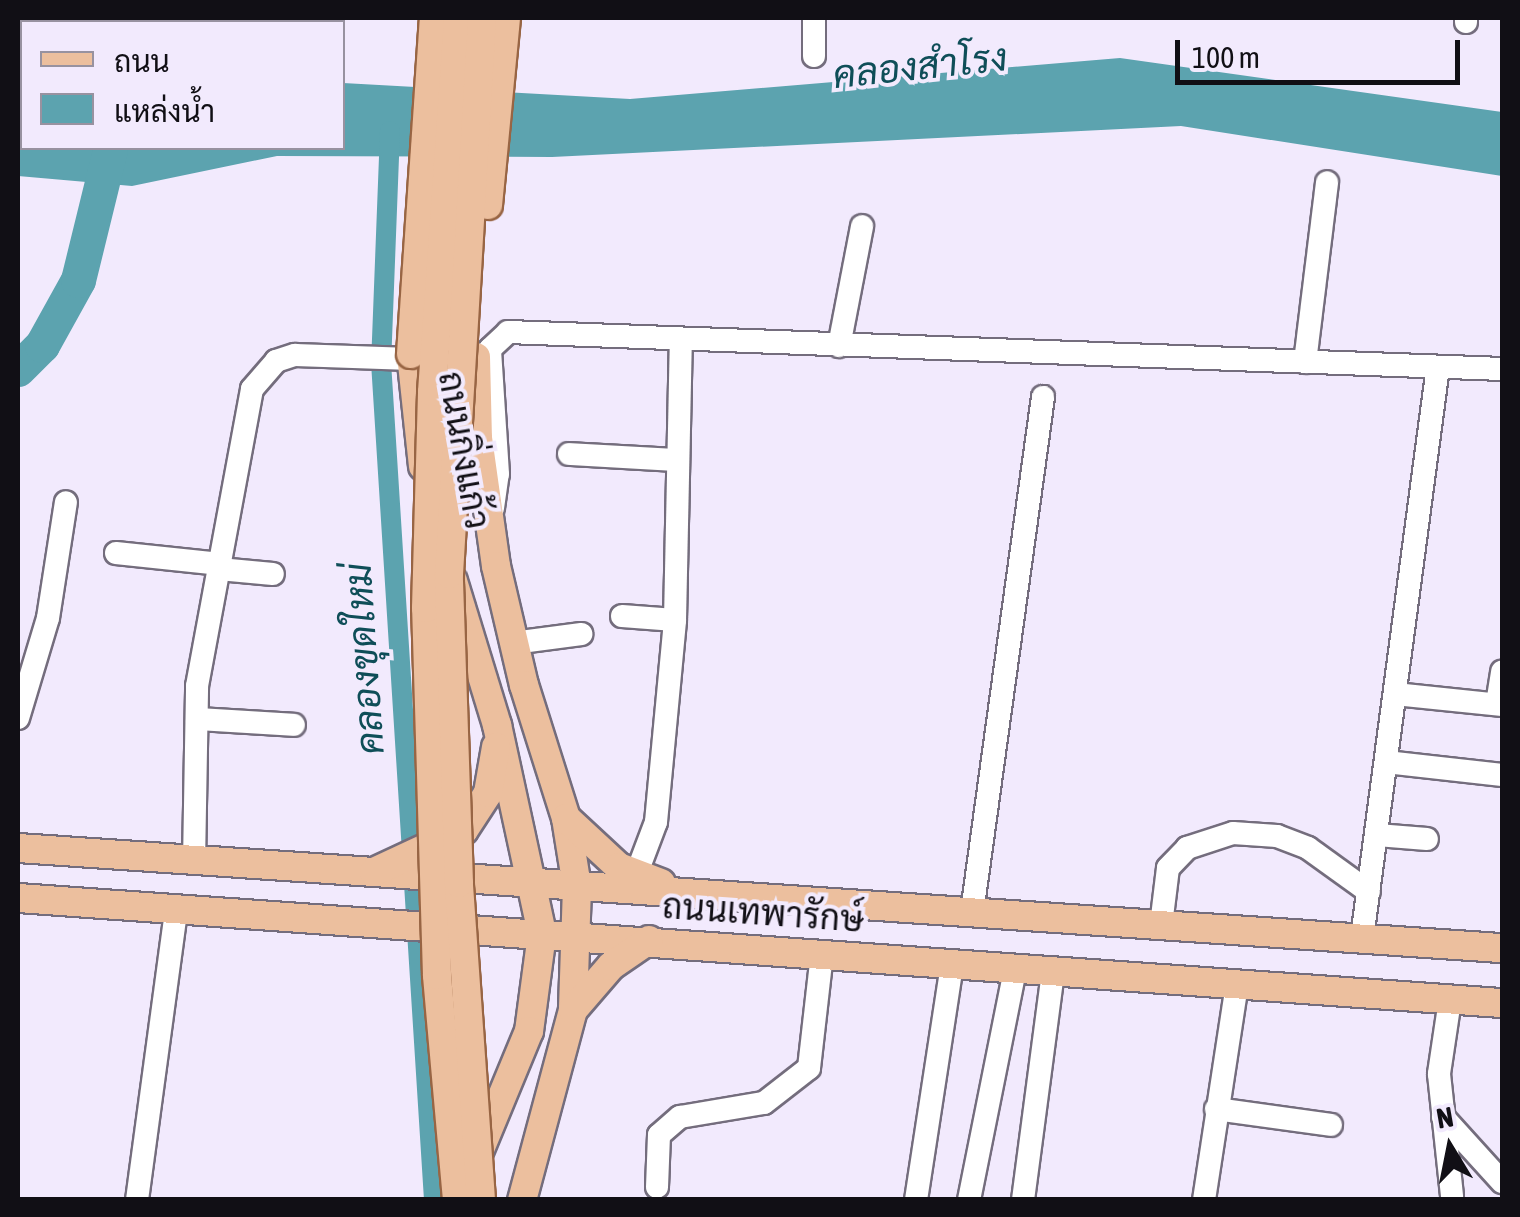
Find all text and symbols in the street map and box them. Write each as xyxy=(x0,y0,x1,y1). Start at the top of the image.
legend xyxy=(20,20,345,150)
scale bar xyxy=(1180,20,1465,82)
water label: คลองสำโรง xyxy=(831,34,1009,98)
text: 100 m xyxy=(1192,40,1260,74)
text: ถนน xyxy=(114,44,170,78)
text: แหล่งน้ำ xyxy=(114,94,215,128)
street label: ถนนกิ่งแก้ว xyxy=(430,368,500,532)
water label: คลองขุดใหม่ xyxy=(335,562,393,756)
street label: ถนนเทพารักษ์ xyxy=(661,884,865,940)
north arrow xyxy=(1400,1097,1500,1197)
text: N xyxy=(1434,1100,1456,1135)

